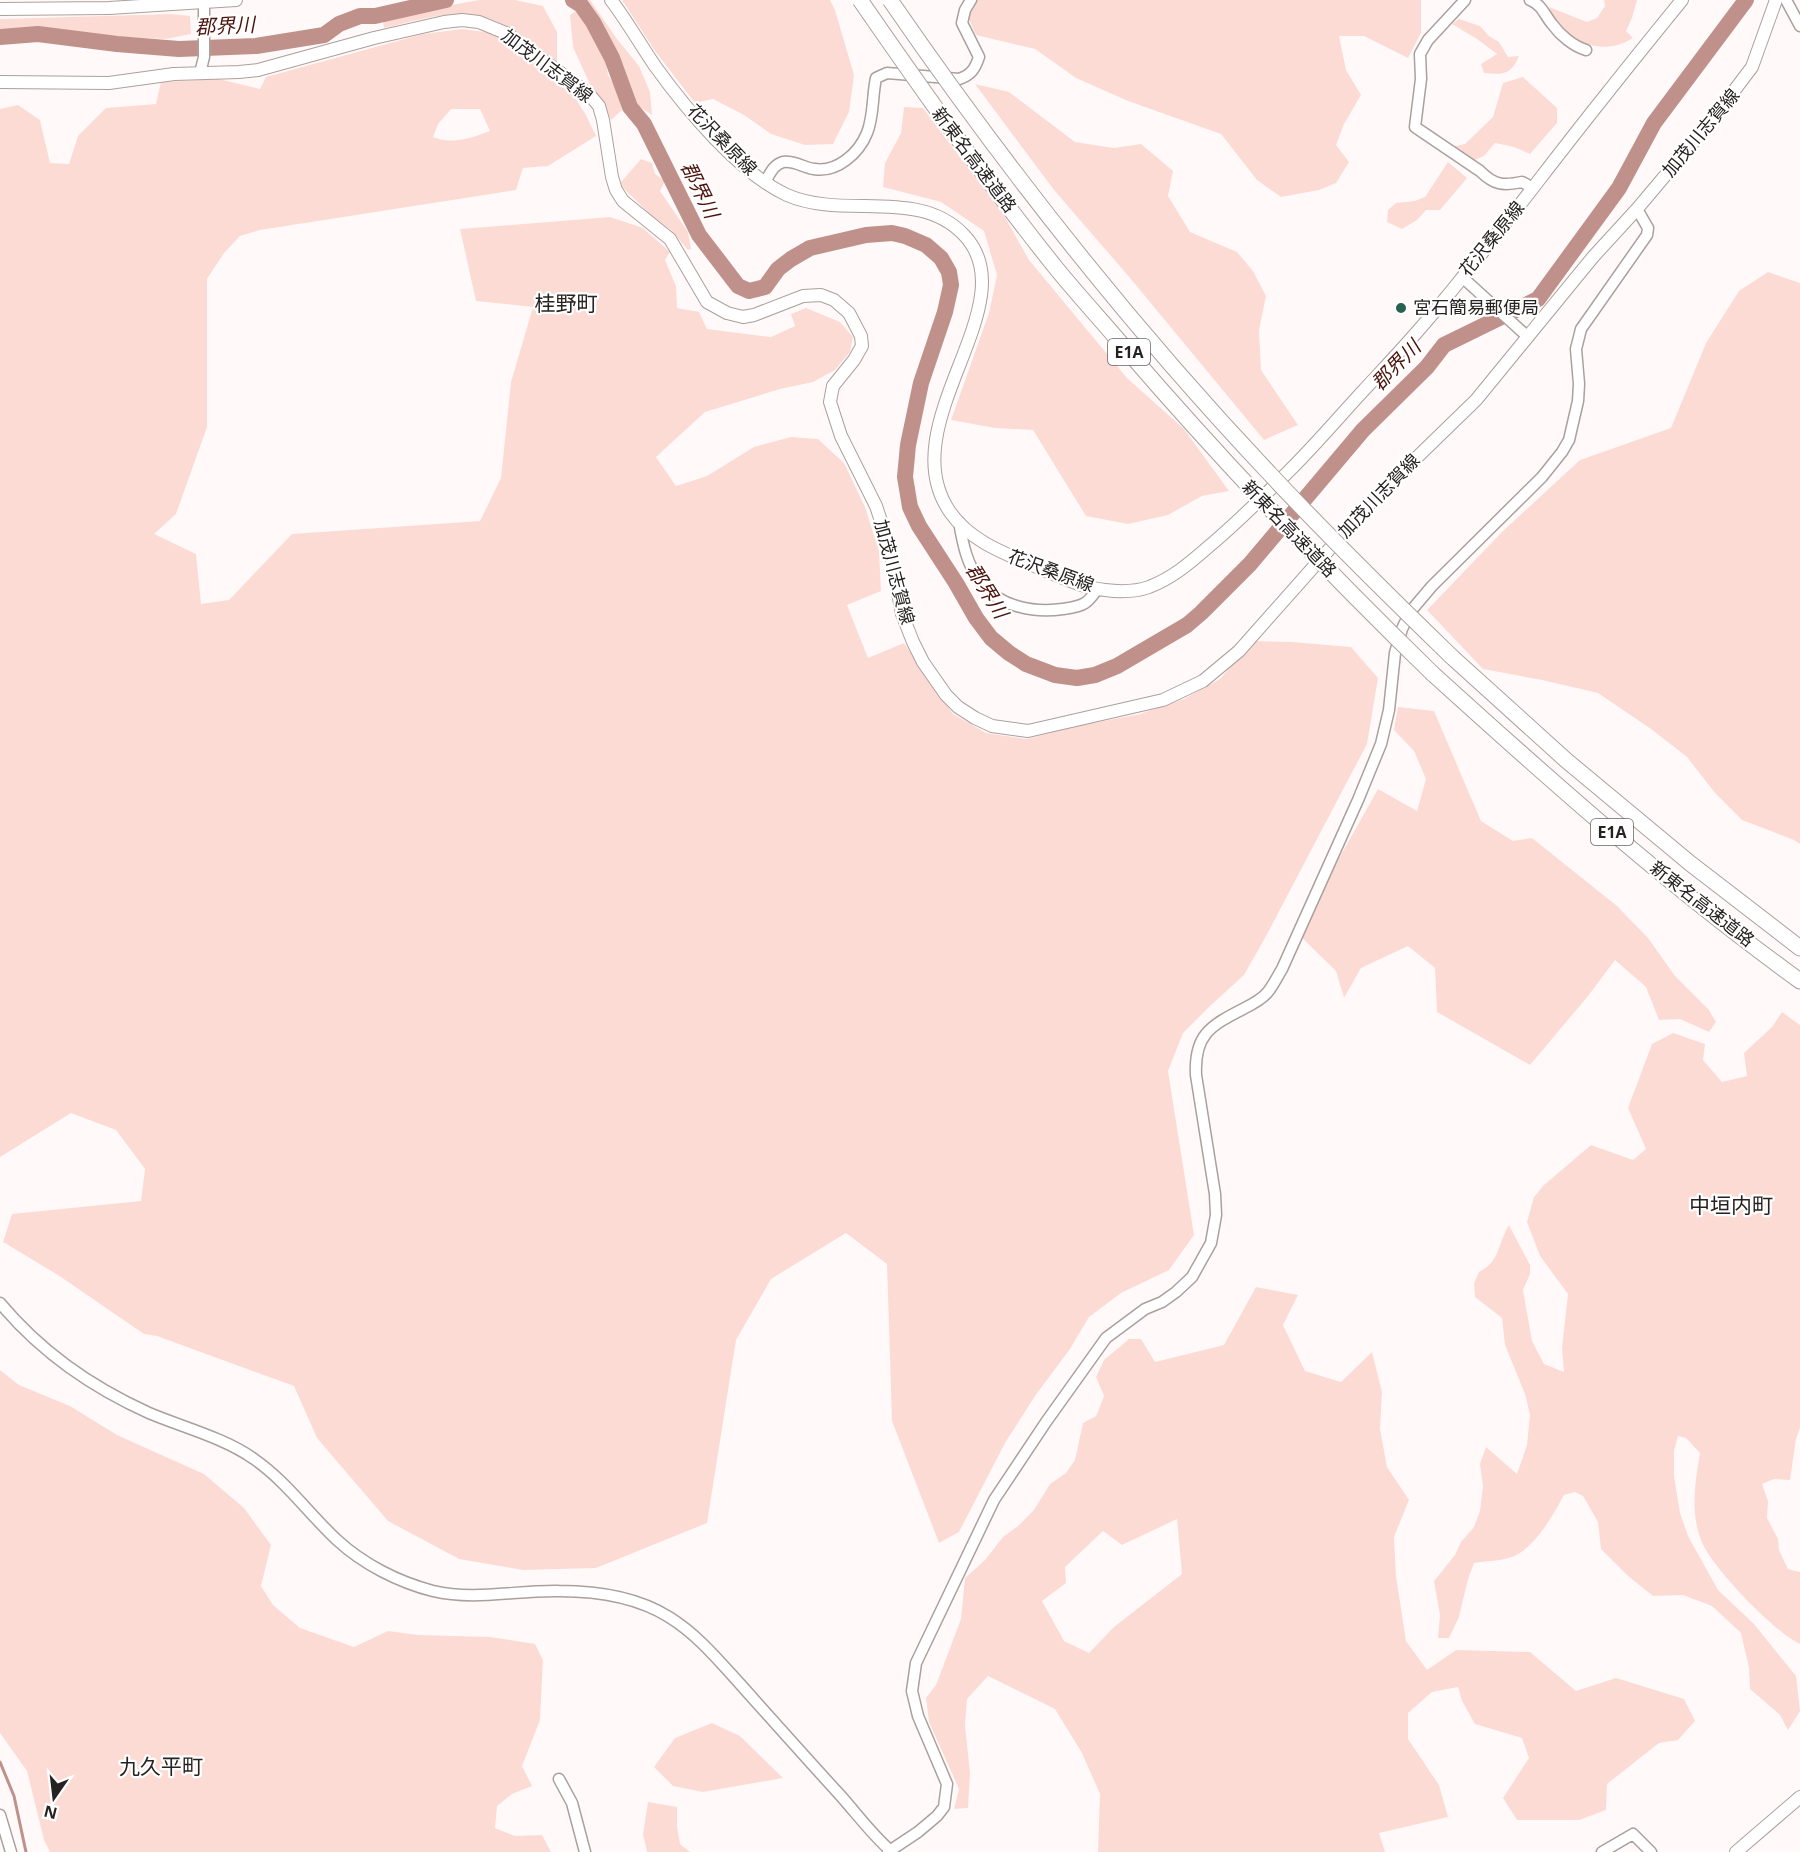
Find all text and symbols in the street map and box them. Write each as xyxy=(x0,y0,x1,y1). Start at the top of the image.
water label: 郡界川 xyxy=(194,10,258,41)
street label: 加茂川志賀線 xyxy=(497,23,598,107)
street label: 加茂川志賀線 xyxy=(1656,83,1744,181)
street label: 花沢桑原線 xyxy=(683,99,763,180)
street label: 新東名高速道路 xyxy=(927,102,1022,217)
water label: 郡界川 xyxy=(675,157,727,224)
street label: 花沢桑原線 xyxy=(1454,196,1529,281)
district label: 桂野町 xyxy=(535,289,598,317)
place label: 宮石簡易郵便局 xyxy=(1413,295,1539,319)
marker: 宮石簡易郵便局 xyxy=(1394,301,1408,315)
water label: 郡界川 xyxy=(1365,332,1428,396)
road number: E1A xyxy=(1108,339,1150,365)
street label: 加茂川志賀線 xyxy=(1332,448,1424,542)
street label: 新東名高速道路 xyxy=(1237,475,1342,582)
street label: 加茂川志賀線 xyxy=(869,516,921,627)
street label: 花沢桑原線 xyxy=(1005,543,1098,597)
water label: 郡界川 xyxy=(960,558,1016,625)
road number: E1A xyxy=(1591,819,1633,845)
street label: 新東名高速道路 xyxy=(1646,855,1760,951)
district label: 中垣内町 xyxy=(1689,1191,1773,1219)
district label: 九久平町 xyxy=(119,1752,203,1780)
north arrow xyxy=(24,1768,84,1828)
text: N xyxy=(41,1800,59,1825)

